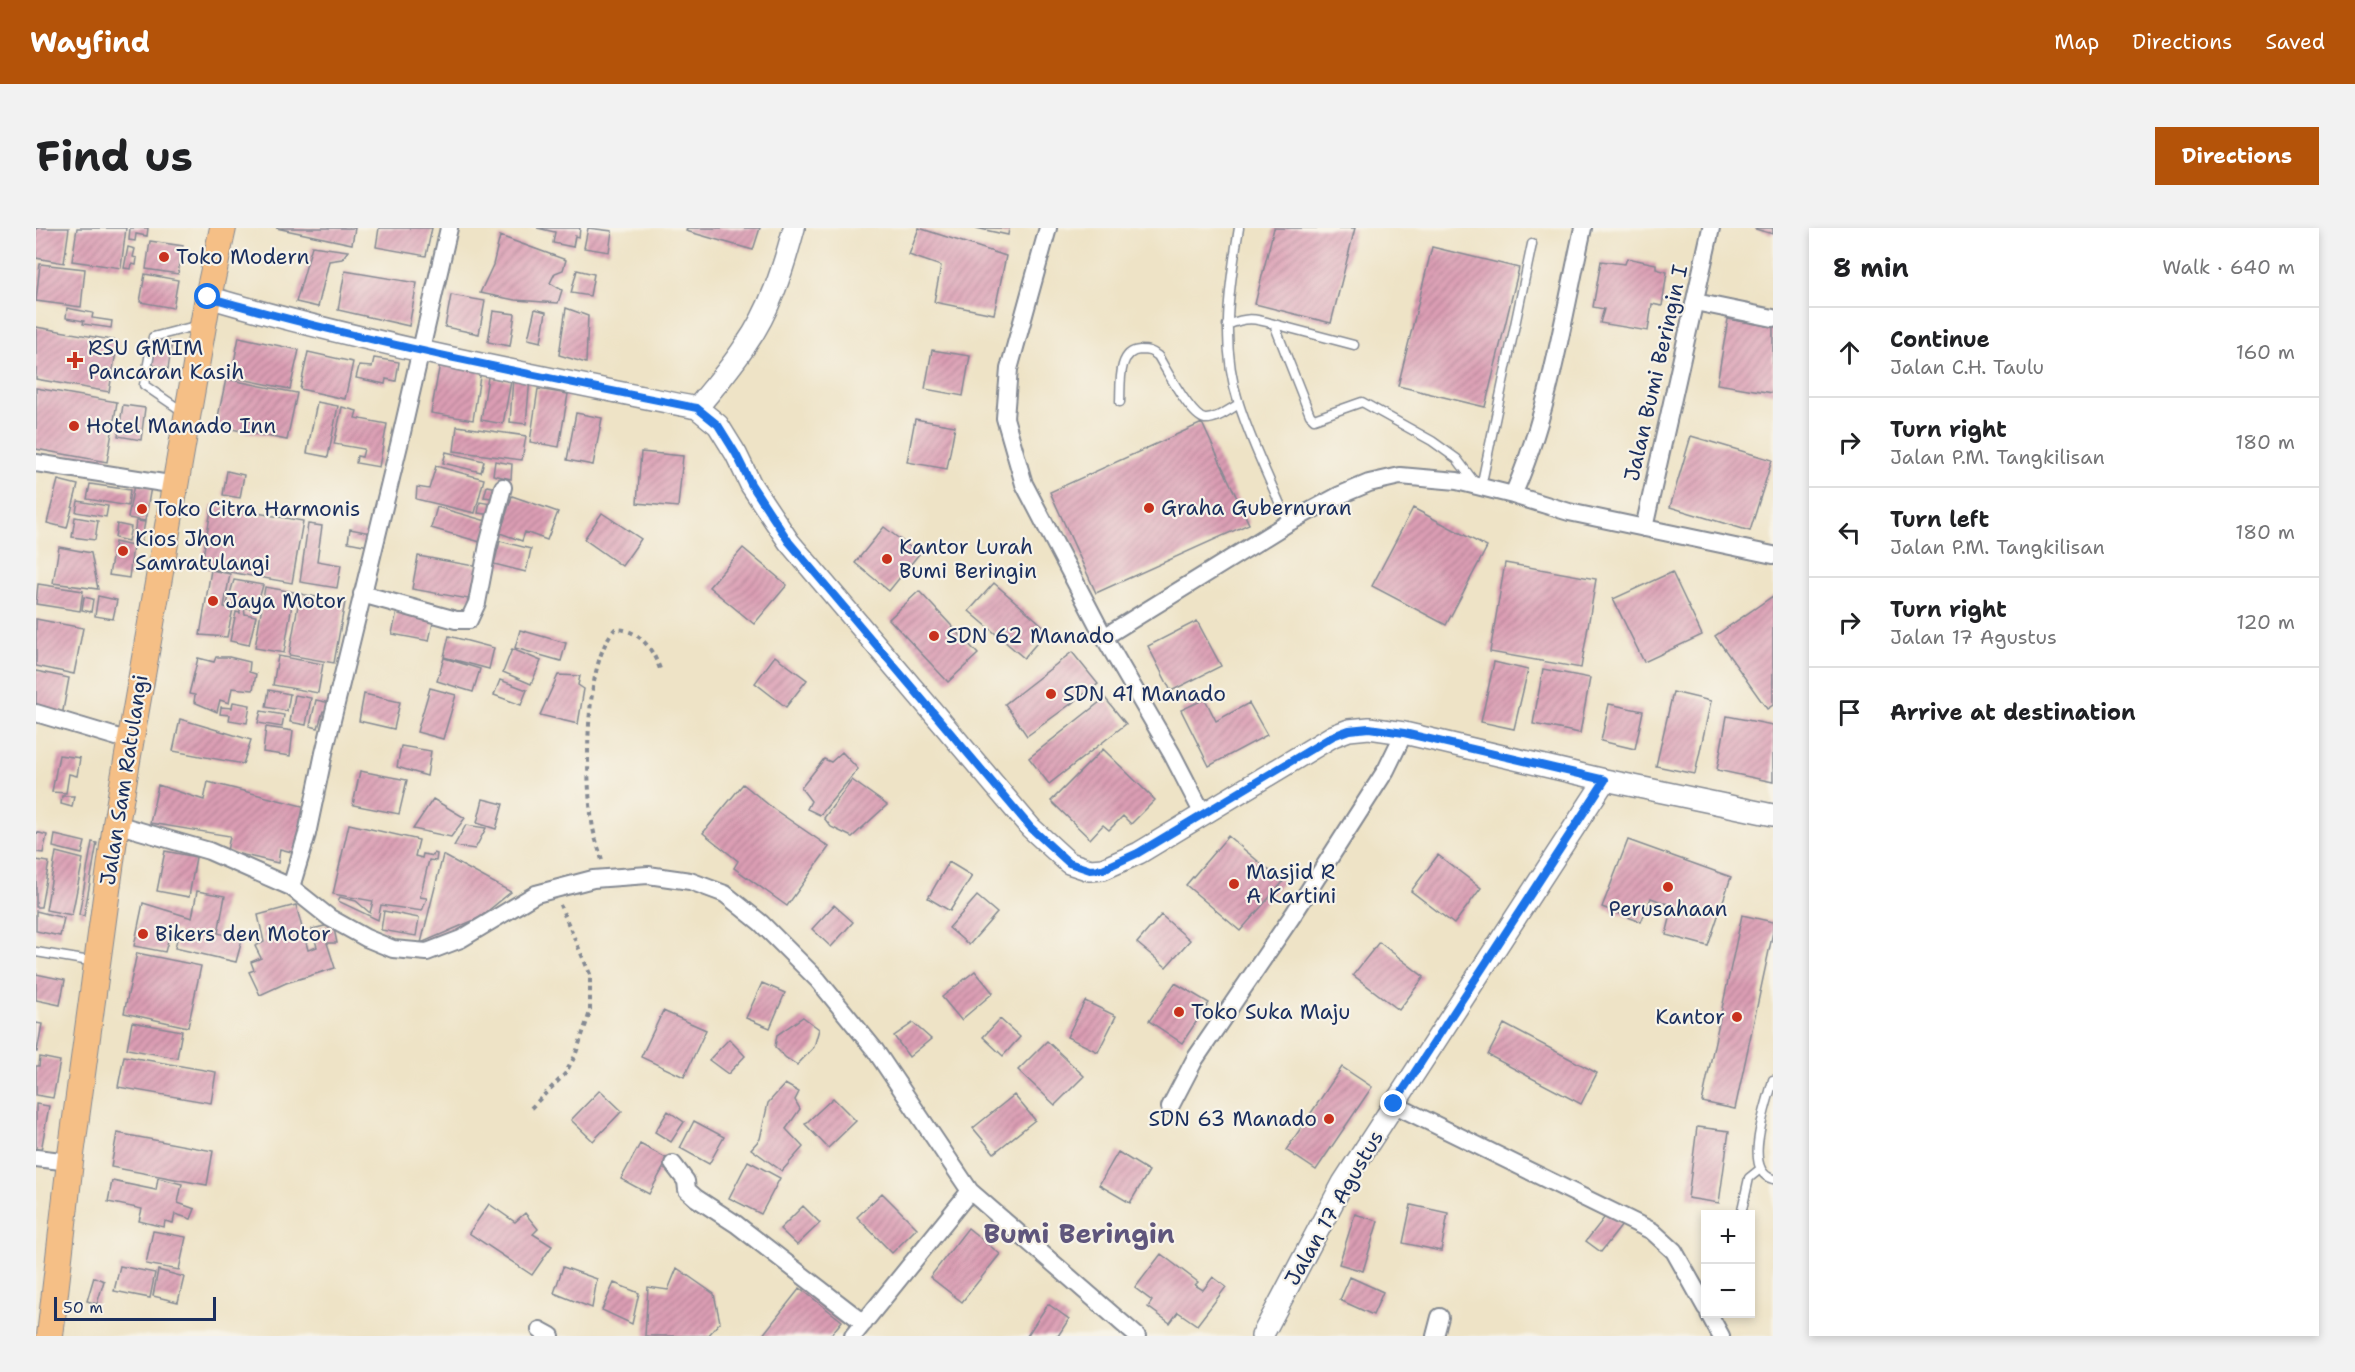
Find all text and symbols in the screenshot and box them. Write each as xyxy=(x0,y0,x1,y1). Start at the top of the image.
text: Wayfind xyxy=(30,23,150,61)
text: Map xyxy=(2054,28,2099,56)
text: Directions xyxy=(2132,28,2232,56)
text: Saved xyxy=(2265,28,2325,56)
button: Directions xyxy=(2155,127,2319,185)
text: Find us xyxy=(36,128,193,184)
place label: Toko Modern xyxy=(176,243,309,271)
marker: Toko Modern xyxy=(157,250,171,264)
text: 8 min xyxy=(1833,250,1909,285)
text: Walk · 640 m xyxy=(2162,254,2295,280)
street label: Jalan Bumi Beringin I xyxy=(1617,262,1695,484)
route start xyxy=(194,283,220,309)
text: Continue xyxy=(1890,325,1990,354)
place label: RSU GMIM Pancaran Kasih xyxy=(88,334,244,386)
icon: ahead xyxy=(1833,336,1866,369)
text: 160 m xyxy=(2236,339,2295,365)
marker: RSU GMIM Pancaran Kasih xyxy=(66,351,84,369)
text: Jalan C.H. Taulu xyxy=(1890,354,2044,380)
place label: Hotel Manado Inn xyxy=(86,412,276,440)
text: Turn right xyxy=(1890,415,2007,444)
marker: Hotel Manado Inn xyxy=(67,419,81,433)
icon: right xyxy=(1833,426,1866,459)
text: 180 m xyxy=(2235,429,2295,455)
text: Jalan P.M. Tangkilisan xyxy=(1890,444,2105,470)
place label: Graha Gubernuran xyxy=(1161,494,1352,522)
place label: Toko Citra Harmonis xyxy=(154,495,360,523)
marker: Graha Gubernuran xyxy=(1142,501,1156,515)
marker: Toko Citra Harmonis xyxy=(135,502,149,516)
text: Turn left xyxy=(1890,505,1989,534)
icon: left xyxy=(1833,516,1866,549)
text: 180 m xyxy=(2235,519,2295,545)
place label: Kios Jhon Samratulangi xyxy=(135,525,270,577)
place label: Kantor Lurah Bumi Beringin xyxy=(899,533,1037,585)
text: Jalan P.M. Tangkilisan xyxy=(1890,534,2105,560)
marker: Kios Jhon Samratulangi xyxy=(116,544,130,558)
marker: Kantor Lurah Bumi Beringin xyxy=(880,552,894,566)
place label: Jaya Motor xyxy=(225,587,346,615)
marker: Jaya Motor xyxy=(206,594,220,608)
text: Turn right xyxy=(1890,595,2007,624)
icon: right xyxy=(1833,606,1866,639)
text: 120 m xyxy=(2236,609,2295,635)
place label: SDN 62 Manado xyxy=(946,622,1115,650)
text: Jalan 17 Agustus xyxy=(1890,624,2057,650)
marker: SDN 62 Manado xyxy=(927,629,941,643)
street label: Jalan Sam Ratulangi xyxy=(94,673,154,887)
place label: SDN 41 Manado xyxy=(1063,680,1226,708)
marker: SDN 41 Manado xyxy=(1044,687,1058,701)
icon: arrive xyxy=(1833,696,1866,729)
text: Arrive at destination xyxy=(1890,698,2136,727)
place label: Masjid R A Kartini xyxy=(1246,858,1336,910)
marker: Masjid R A Kartini xyxy=(1227,877,1241,891)
marker: Perusahaan xyxy=(1661,880,1675,894)
place label: Perusahaan xyxy=(1609,895,1728,923)
place label: Bikers den Motor xyxy=(155,920,331,948)
marker: Bikers den Motor xyxy=(136,927,150,941)
place label: Toko Suka Maju xyxy=(1191,998,1350,1026)
place label: Kantor xyxy=(1655,1003,1725,1031)
marker: Toko Suka Maju xyxy=(1172,1005,1186,1019)
marker: Kantor xyxy=(1730,1010,1744,1024)
route end xyxy=(1380,1090,1406,1116)
place label: SDN 63 Manado xyxy=(1148,1105,1317,1133)
marker: SDN 63 Manado xyxy=(1322,1112,1336,1126)
street label: Jalan 17 Agustus xyxy=(1278,1125,1390,1291)
map controls xyxy=(1701,1210,1755,1318)
button: + xyxy=(1701,1210,1755,1264)
district label: Bumi Beringin xyxy=(983,1215,1175,1252)
button: − xyxy=(1701,1264,1755,1318)
scale bar xyxy=(54,1294,216,1322)
text: 50 m xyxy=(63,1297,103,1318)

